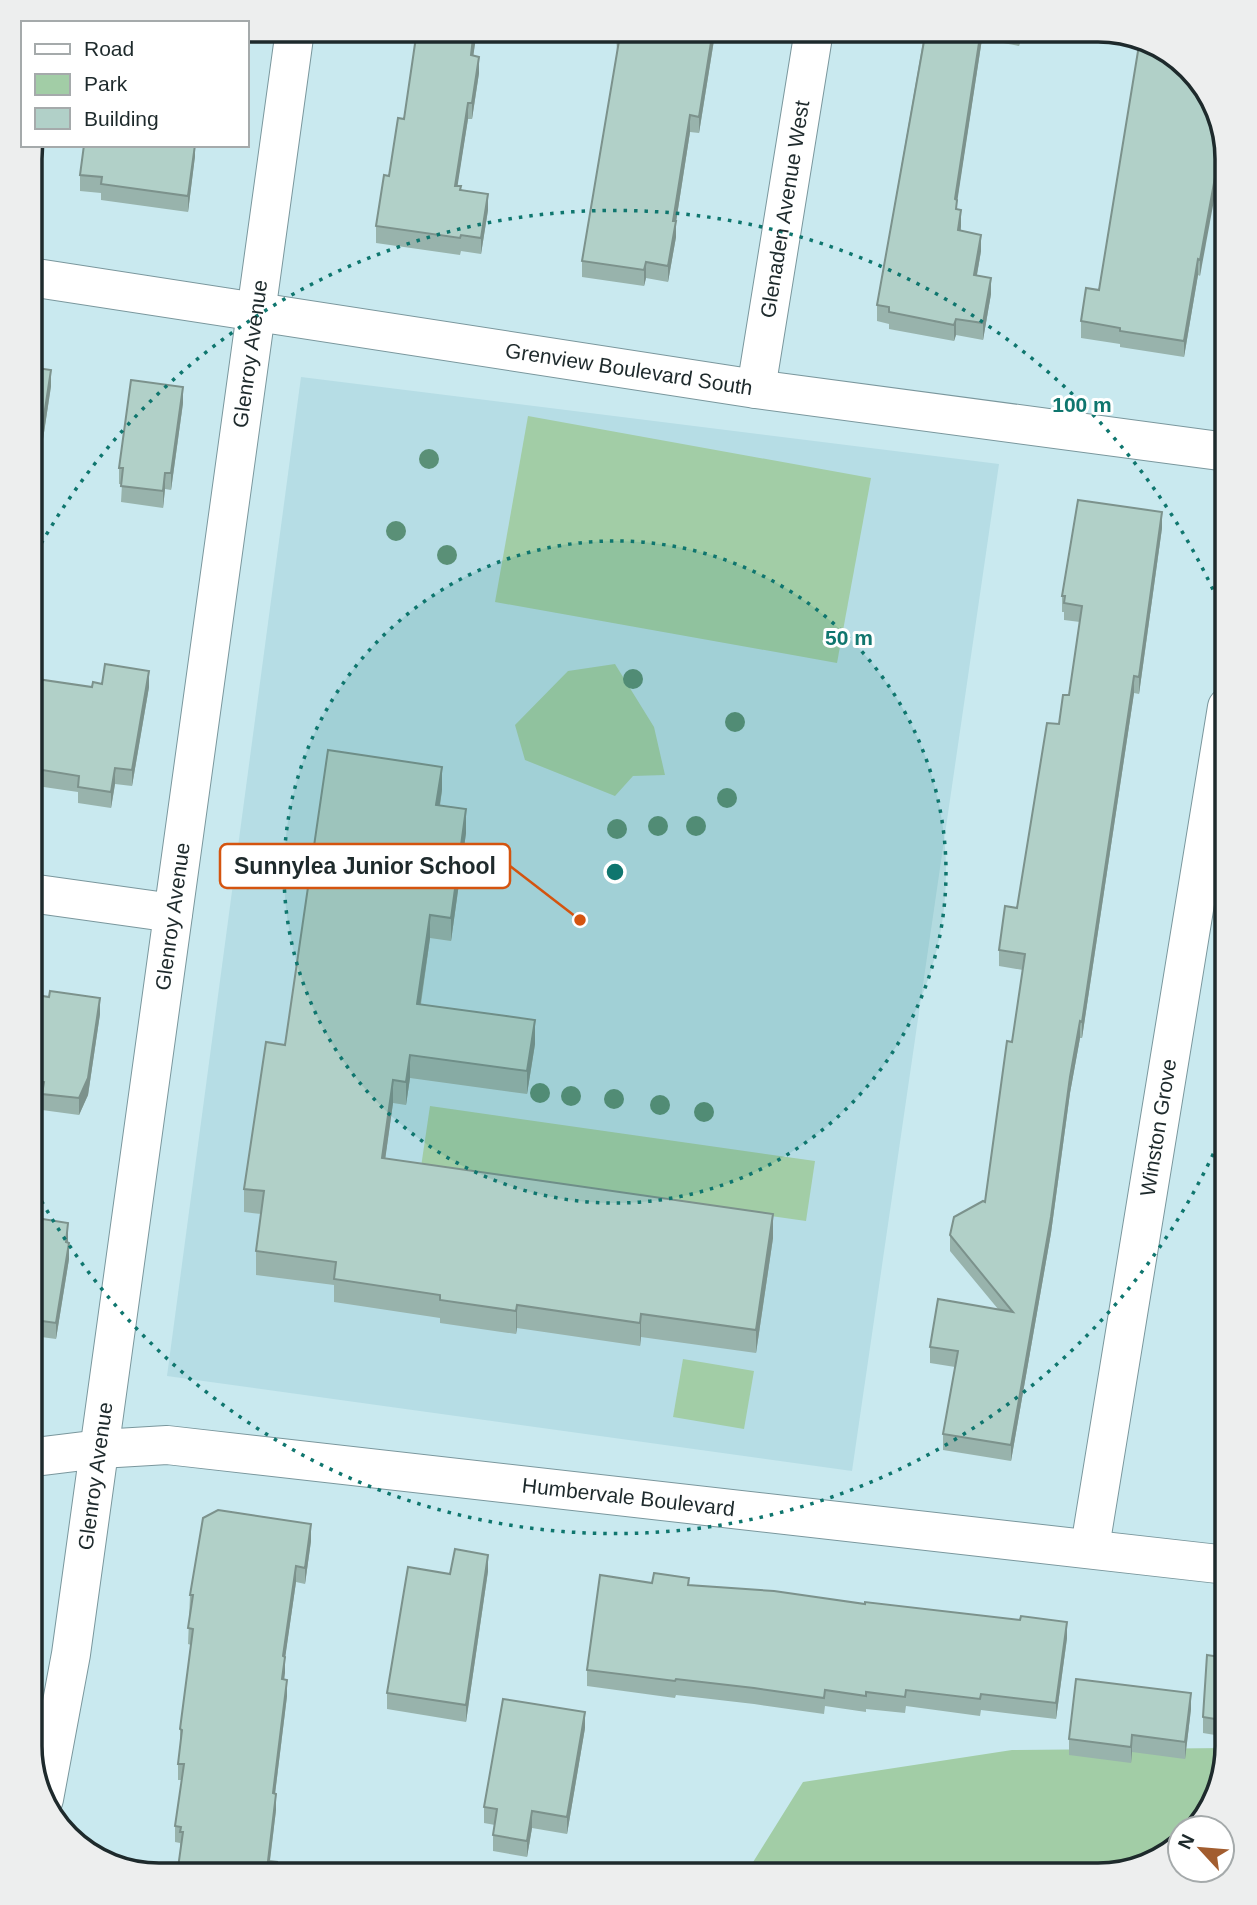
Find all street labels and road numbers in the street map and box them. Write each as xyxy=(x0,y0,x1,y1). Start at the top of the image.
street label: Glenaden Avenue West xyxy=(756,99,813,320)
street label: Glenroy Avenue xyxy=(228,278,271,429)
street label: Grenview Boulevard South xyxy=(504,338,754,399)
street label: Glenroy Avenue xyxy=(151,841,194,992)
street label: Winston Grove xyxy=(1135,1057,1180,1198)
street label: Glenroy Avenue xyxy=(73,1401,117,1552)
street label: Humbervale Boulevard xyxy=(521,1473,736,1520)

